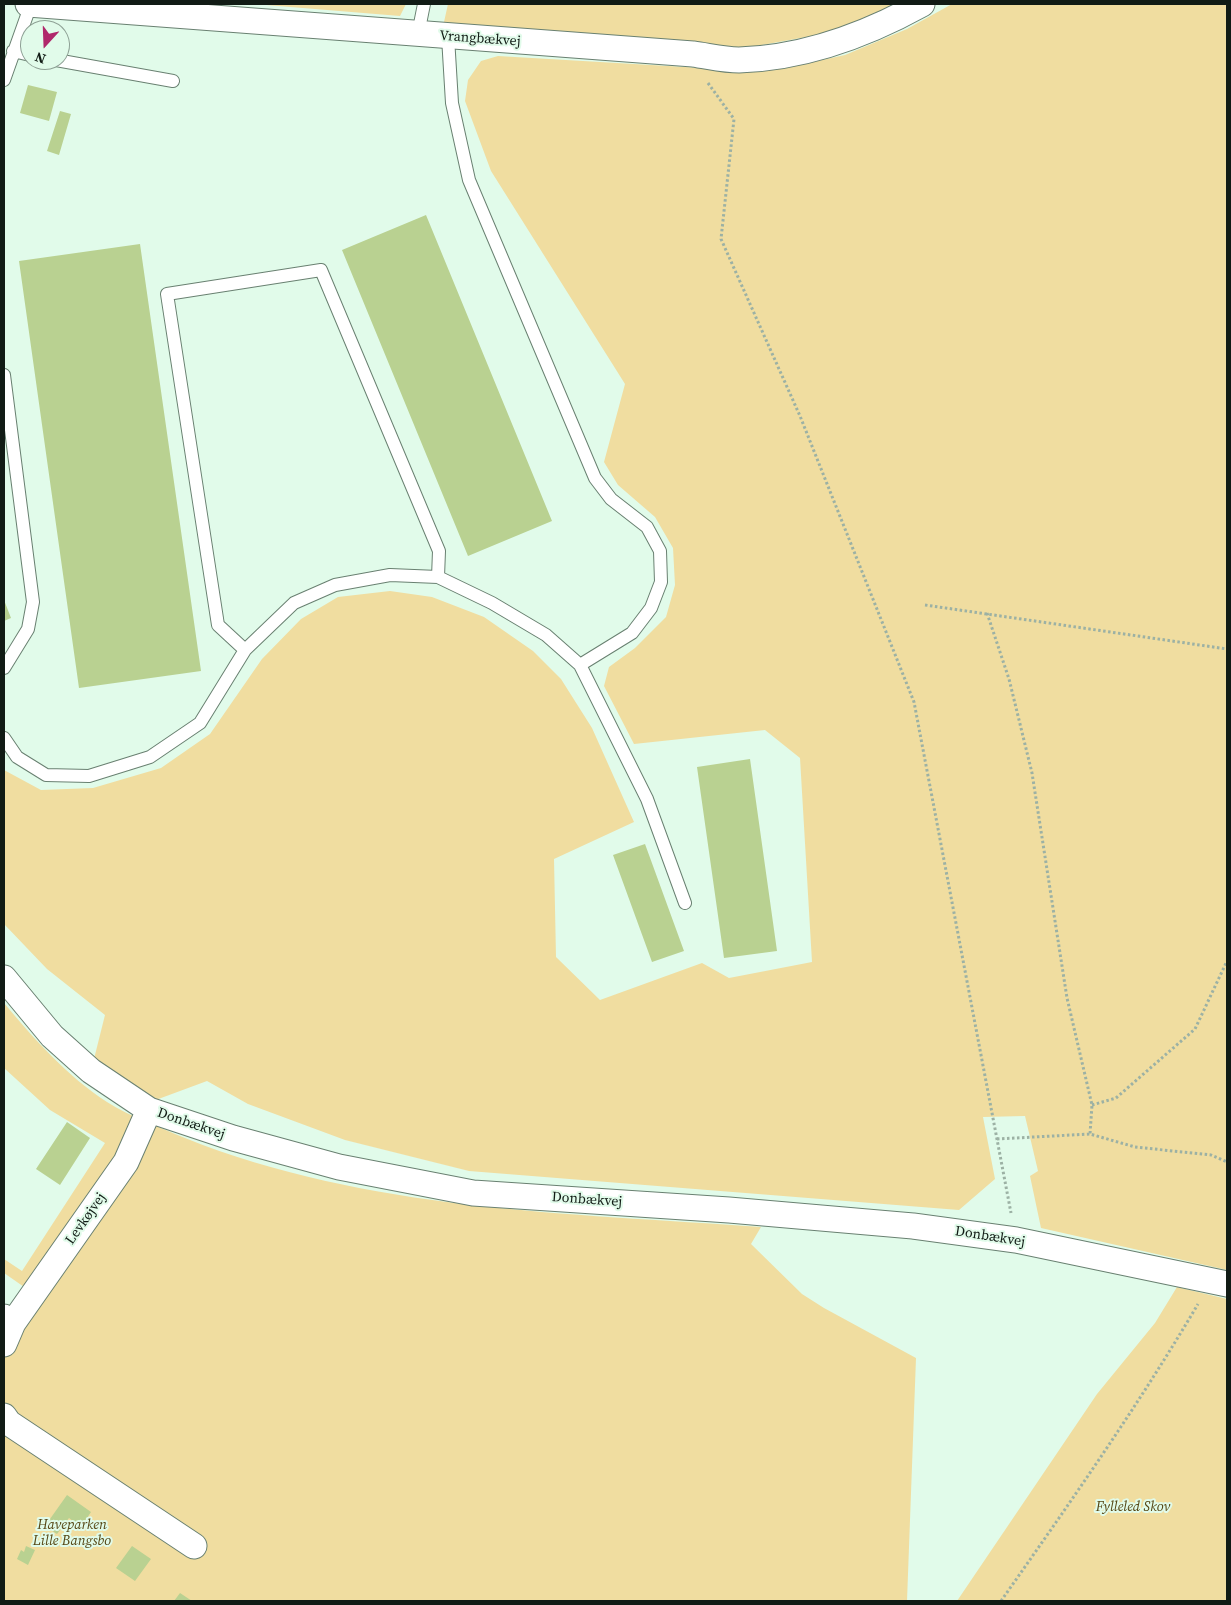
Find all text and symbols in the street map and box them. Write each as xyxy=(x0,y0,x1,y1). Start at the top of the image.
north arrow xyxy=(20,20,70,70)
street label: Vrangbækvej xyxy=(439,28,521,50)
text: N xyxy=(32,47,48,69)
street label: Donbækvej xyxy=(155,1105,227,1143)
street label: Donbækvej xyxy=(551,1189,623,1211)
street label: Levkøjvej xyxy=(62,1190,110,1248)
street label: Donbækvej xyxy=(954,1223,1026,1251)
park label: Fylleled Skov xyxy=(1096,1499,1170,1515)
park label: Haveparken Lille Bangsbo xyxy=(33,1517,111,1550)

